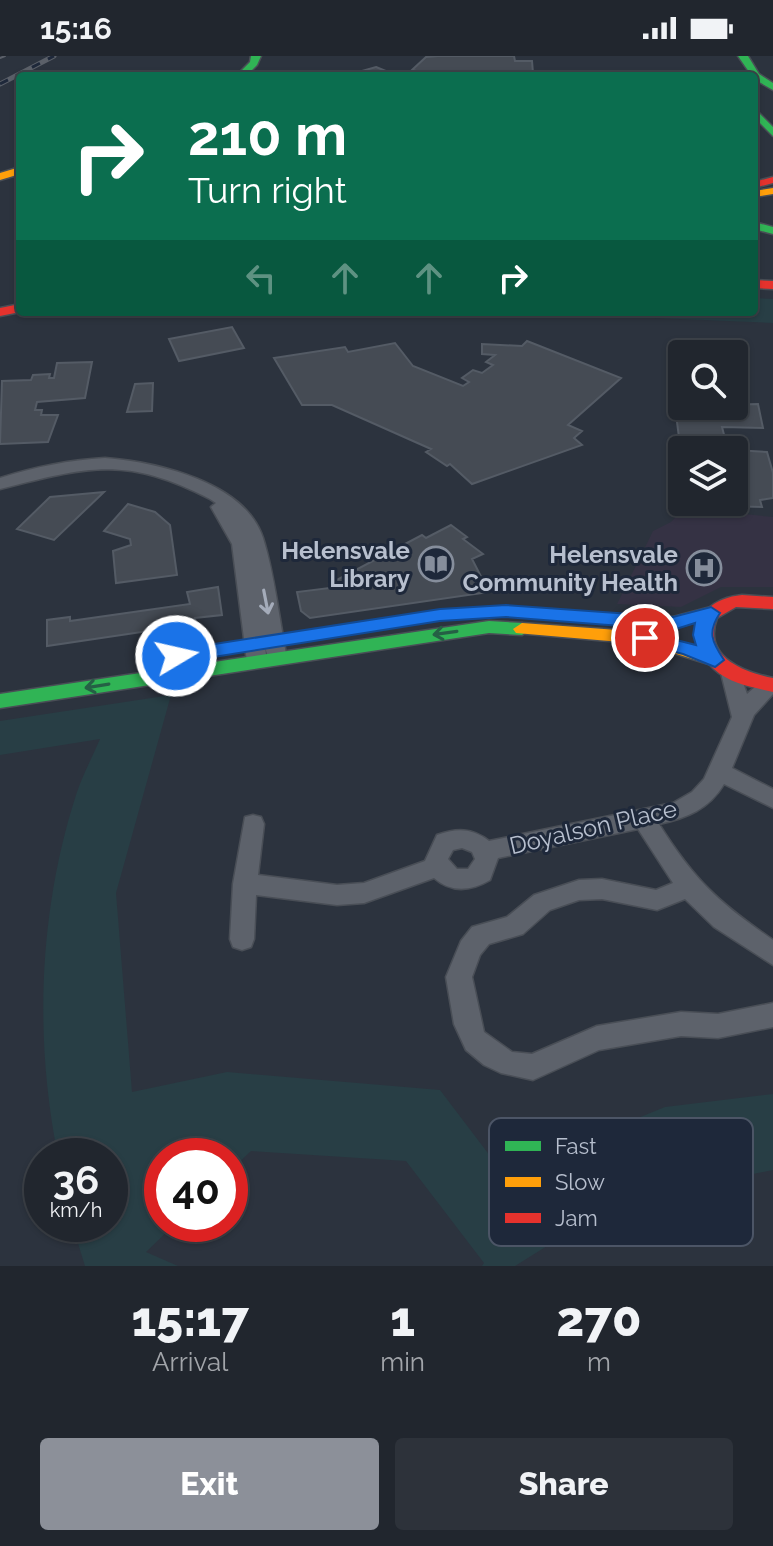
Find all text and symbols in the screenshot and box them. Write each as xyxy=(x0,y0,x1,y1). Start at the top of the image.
text: 15:16 xyxy=(40,11,112,46)
text: 210 m xyxy=(188,102,347,168)
icon: right xyxy=(56,104,160,208)
text: Turn right xyxy=(188,169,347,211)
icon: left xyxy=(239,256,283,300)
icon: ahead xyxy=(323,256,367,300)
icon: ahead xyxy=(407,256,451,300)
icon: right xyxy=(491,256,535,300)
map controls xyxy=(668,340,748,516)
button: search xyxy=(668,340,748,420)
button: layers xyxy=(668,436,748,516)
place label: Helensvale Library xyxy=(281,536,410,593)
place label: Helensvale Community Health xyxy=(462,540,678,597)
library icon: Helensvale Library xyxy=(417,545,455,583)
hospital icon: Helensvale Community Health xyxy=(685,549,723,587)
one-way arrow xyxy=(259,589,274,615)
pin xyxy=(611,604,679,672)
position arrow xyxy=(134,614,218,698)
icon: arrive xyxy=(623,616,667,660)
one-way arrow xyxy=(433,626,459,641)
one-way arrow xyxy=(85,679,110,694)
street label: Doyalson Place xyxy=(506,794,680,860)
legend xyxy=(489,1118,753,1246)
text: Fast xyxy=(555,1133,597,1159)
speed limit sign: 40 xyxy=(144,1138,248,1242)
text: 36 xyxy=(53,1156,99,1203)
text: Slow xyxy=(555,1169,605,1195)
text: km/h xyxy=(50,1198,102,1222)
text: Jam xyxy=(555,1205,598,1231)
text: 15:17 xyxy=(131,1291,249,1347)
text: 1 xyxy=(390,1291,415,1347)
text: 270 xyxy=(557,1291,641,1347)
text: Arrival xyxy=(152,1347,228,1377)
text: min xyxy=(380,1347,425,1377)
text: m xyxy=(587,1347,611,1377)
button: Exit xyxy=(40,1438,379,1530)
button: Share xyxy=(395,1438,733,1530)

